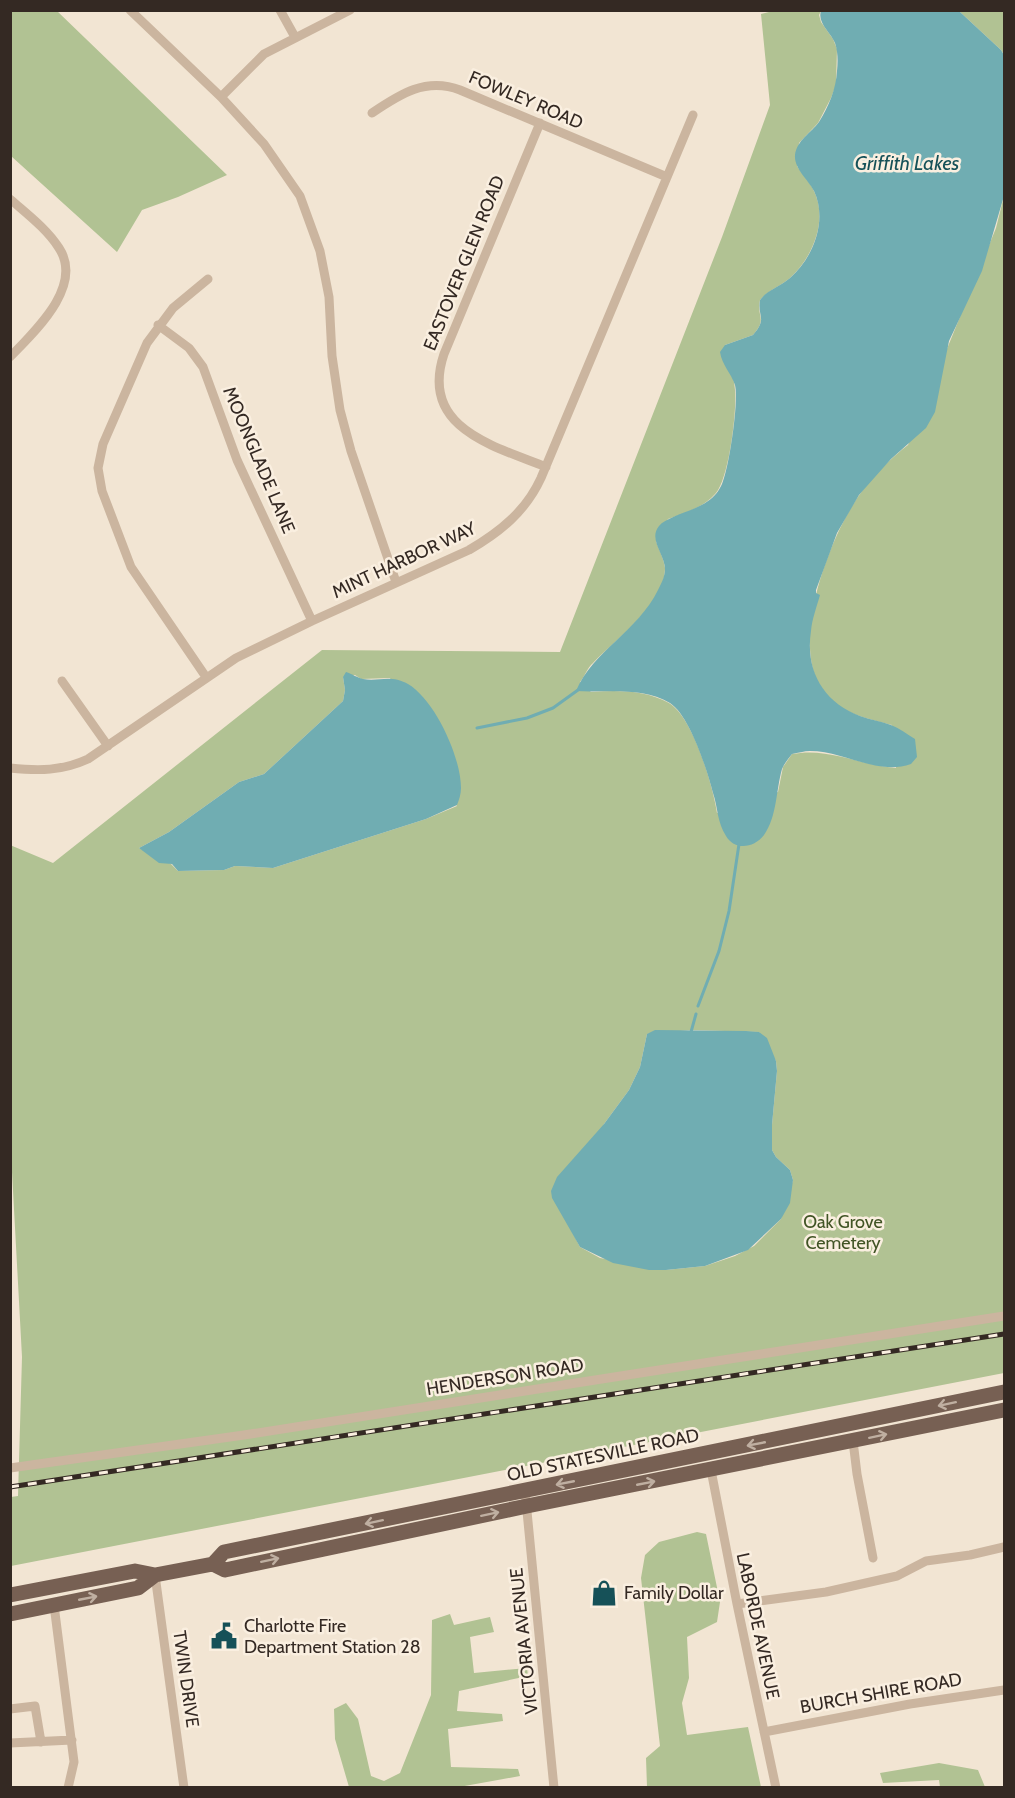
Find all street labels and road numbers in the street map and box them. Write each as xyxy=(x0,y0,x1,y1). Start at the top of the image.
street label: FOWLEY ROAD xyxy=(466,66,586,134)
street label: EASTOVER GLEN ROAD xyxy=(419,172,509,354)
street label: MOONGLADE LANE xyxy=(218,383,300,537)
street label: MINT HARBOR WAY xyxy=(329,517,480,603)
street label: HENDERSON ROAD xyxy=(425,1354,585,1400)
street label: OLD STATESVILLE ROAD xyxy=(505,1424,701,1486)
street label: LABORDE AVENUE xyxy=(732,1551,784,1701)
street label: VICTORIA AVENUE xyxy=(505,1567,543,1715)
street label: TWIN DRIVE xyxy=(168,1629,204,1729)
street label: BURCH SHIRE ROAD xyxy=(798,1668,964,1718)

